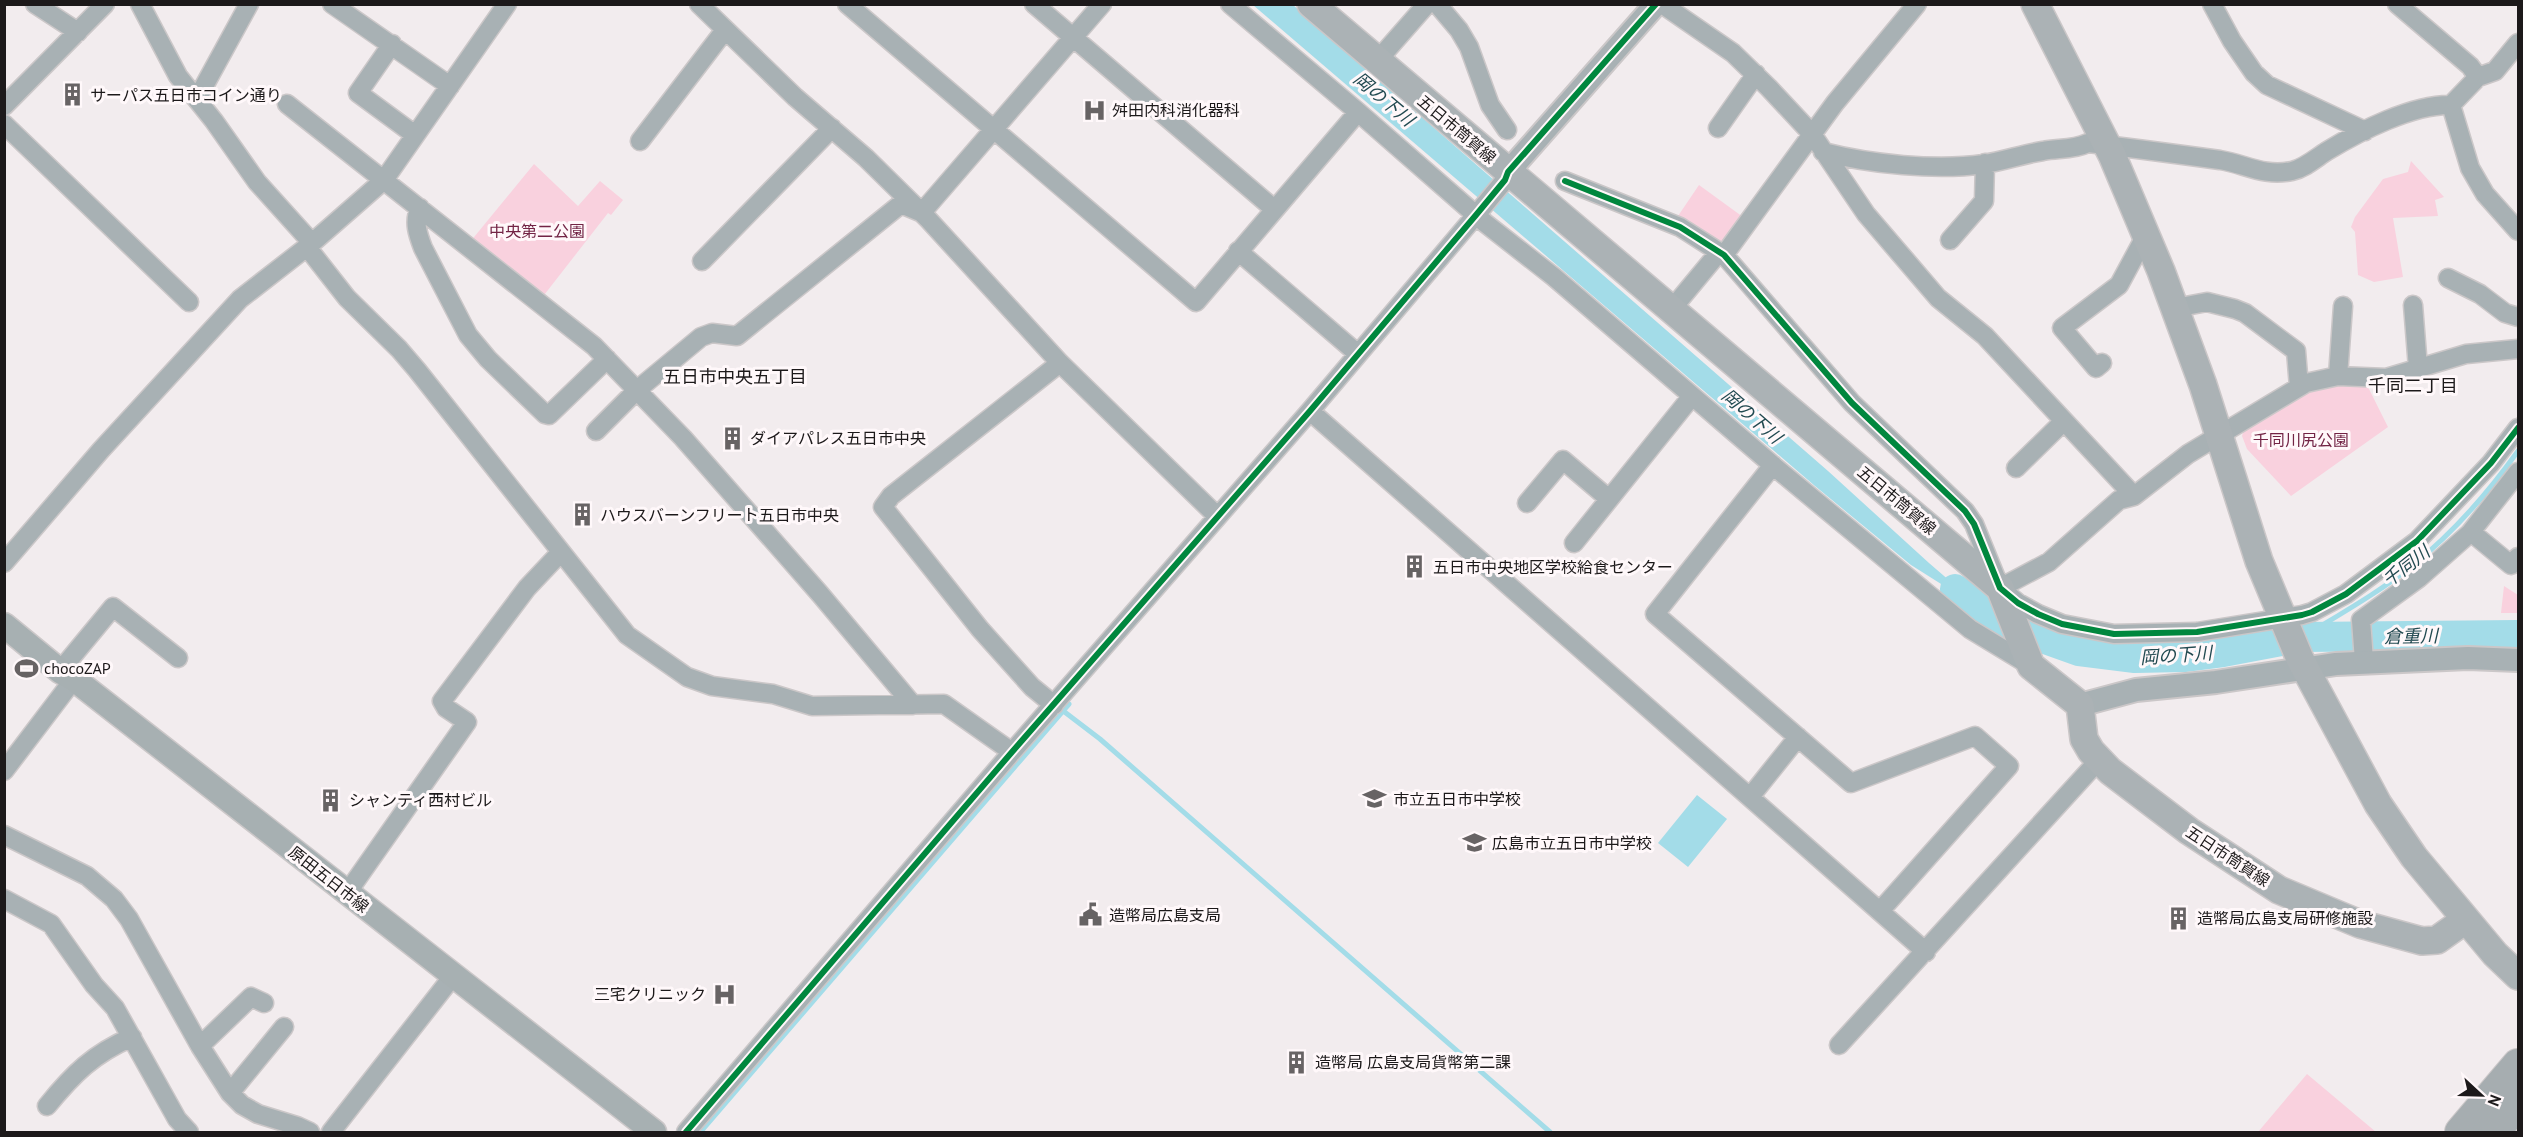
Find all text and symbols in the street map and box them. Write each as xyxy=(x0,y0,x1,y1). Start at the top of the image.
water label: 岡の下川 xyxy=(1349,67,1421,132)
building icon: サーパス五日市コイン通り xyxy=(59,82,85,108)
place label: サーパス五日市コイン通り xyxy=(90,85,282,105)
street label: 五日市筒賀線 xyxy=(1414,90,1500,168)
hospital icon: 舛田内科消化器科 xyxy=(1081,97,1107,123)
place label: 舛田内科消化器科 xyxy=(1112,100,1240,120)
park label: 中央第二公園 xyxy=(489,221,585,241)
district label: 五日市中央五丁目 xyxy=(663,365,807,388)
district label: 千同二丁目 xyxy=(2368,374,2458,397)
water label: 岡の下川 xyxy=(1717,384,1788,450)
building icon: ダイアパレス五日市中央 xyxy=(719,425,745,451)
place label: ダイアパレス五日市中央 xyxy=(750,428,926,448)
park label: 千同川尻公園 xyxy=(2253,430,2349,450)
street label: 五日市筒賀線 xyxy=(1854,461,1940,539)
building icon: ハウスバーンフリート五日市中央 xyxy=(569,502,595,528)
place label: ハウスバーンフリート五日市中央 xyxy=(600,505,839,525)
water label: 千同川 xyxy=(2378,539,2436,592)
building icon: 五日市中央地区学校給食センター xyxy=(1402,554,1428,580)
place label: 五日市中央地区学校給食センター xyxy=(1433,557,1673,577)
water label: 倉重川 xyxy=(2384,624,2440,648)
water label: 岡の下川 xyxy=(2139,641,2215,669)
sports icon: chocoZAP xyxy=(13,655,39,681)
place label: chocoZAP xyxy=(44,658,111,678)
school or university icon: 市立五日市中学校 xyxy=(1362,786,1388,812)
building icon: シャンティ西村ビル xyxy=(318,787,344,813)
place label: 市立五日市中学校 xyxy=(1393,789,1521,809)
place label: シャンティ西村ビル xyxy=(349,790,492,810)
street label: 五日市筒賀線 xyxy=(2182,821,2274,891)
school or university icon: 広島市立五日市中学校 xyxy=(1461,830,1487,856)
place label: 広島市立五日市中学校 xyxy=(1492,833,1652,853)
street label: 原田五日市線 xyxy=(285,842,373,916)
public building icon: 造幣局広島支局 xyxy=(1078,902,1104,928)
place label: 造幣局広島支局 xyxy=(1109,905,1221,925)
building icon: 造幣局広島支局研修施設 xyxy=(2166,905,2192,931)
place label: 造幣局広島支局研修施設 xyxy=(2197,908,2373,928)
hospital icon: 三宅クリニック xyxy=(711,981,737,1007)
place label: 三宅クリニック xyxy=(594,984,706,1004)
building icon: 造幣局 広島支局貨幣第二課 xyxy=(1284,1049,1310,1075)
place label: 造幣局 広島支局貨幣第二課 xyxy=(1315,1052,1511,1072)
north arrow xyxy=(2451,1065,2511,1125)
text: N xyxy=(2484,1092,2506,1109)

